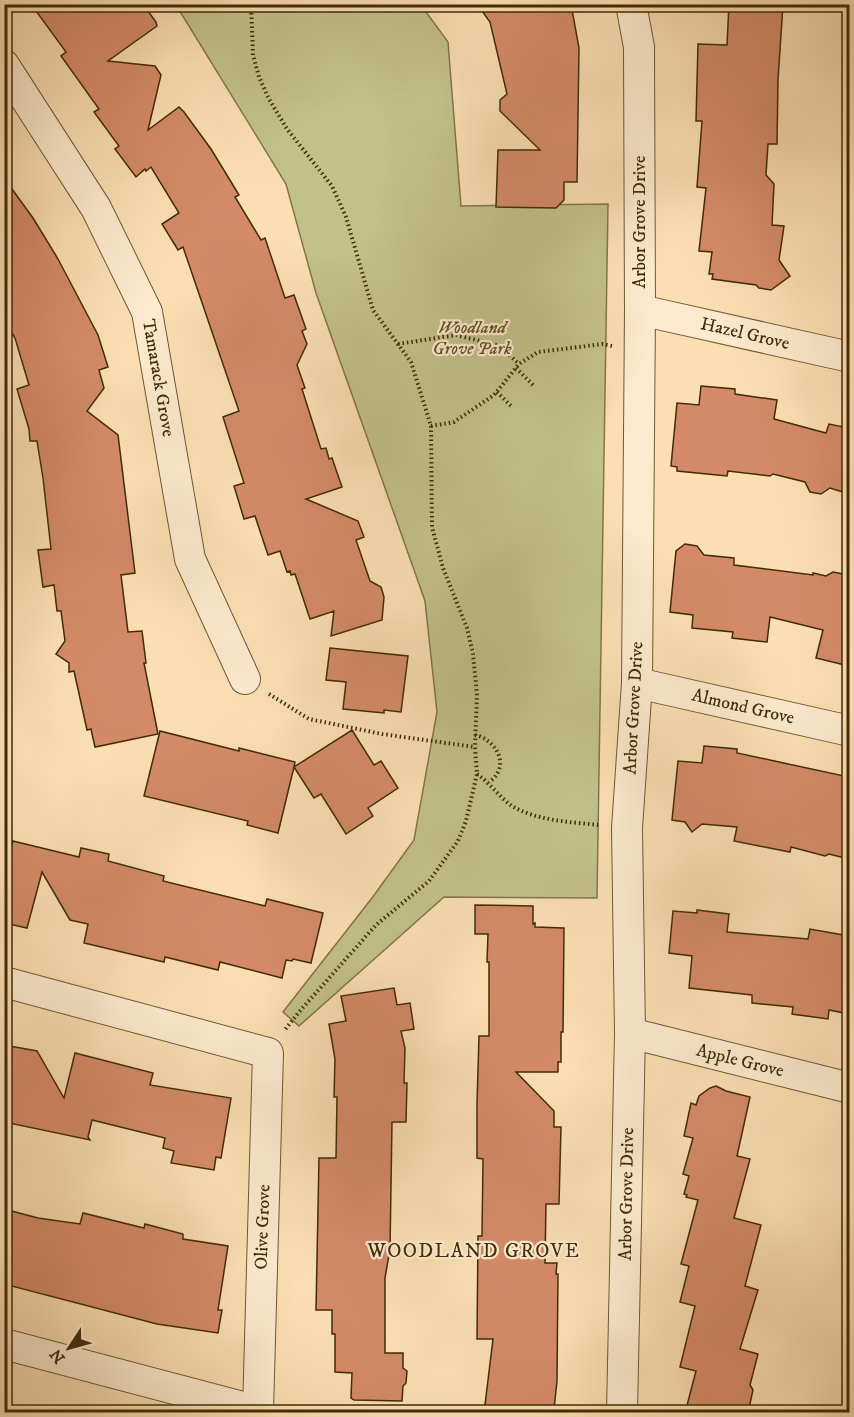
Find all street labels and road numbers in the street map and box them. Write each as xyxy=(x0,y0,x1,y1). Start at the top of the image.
street label: Arbor Grove Drive xyxy=(629,155,651,289)
street label: Hazel Grove xyxy=(698,313,792,355)
street label: Tamarack Grove xyxy=(137,317,179,439)
street label: Arbor Grove Drive xyxy=(620,641,648,775)
street label: Almond Grove xyxy=(690,685,796,729)
street label: Apple Grove xyxy=(694,1040,786,1082)
street label: Arbor Grove Drive xyxy=(615,1127,639,1261)
street label: Olive Grove xyxy=(251,1184,275,1270)

